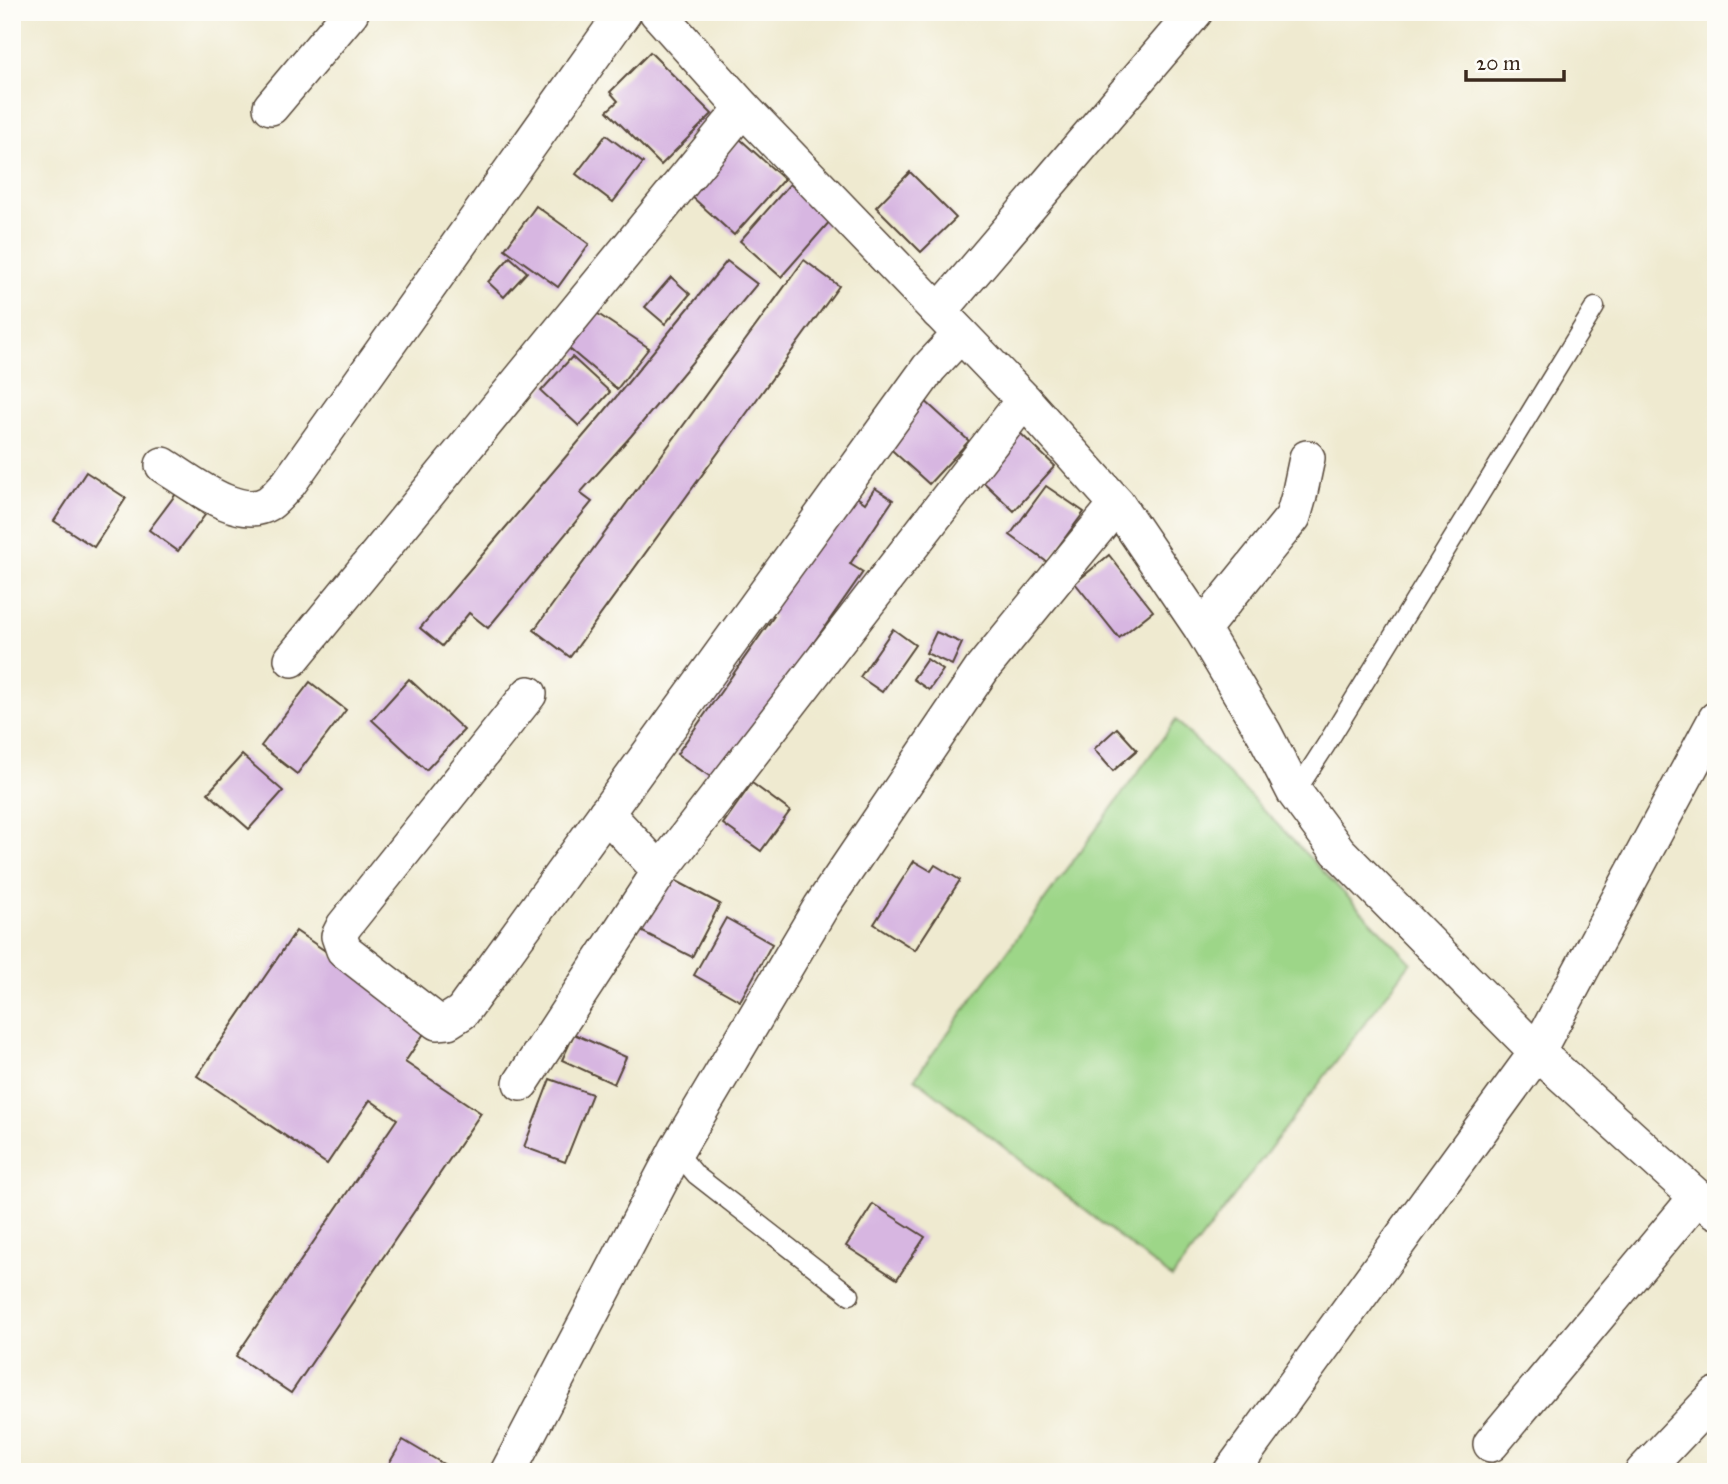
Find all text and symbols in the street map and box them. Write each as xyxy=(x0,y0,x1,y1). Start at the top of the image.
scale bar xyxy=(1466,38,1564,82)
text: 20 m xyxy=(1476,50,1521,76)

